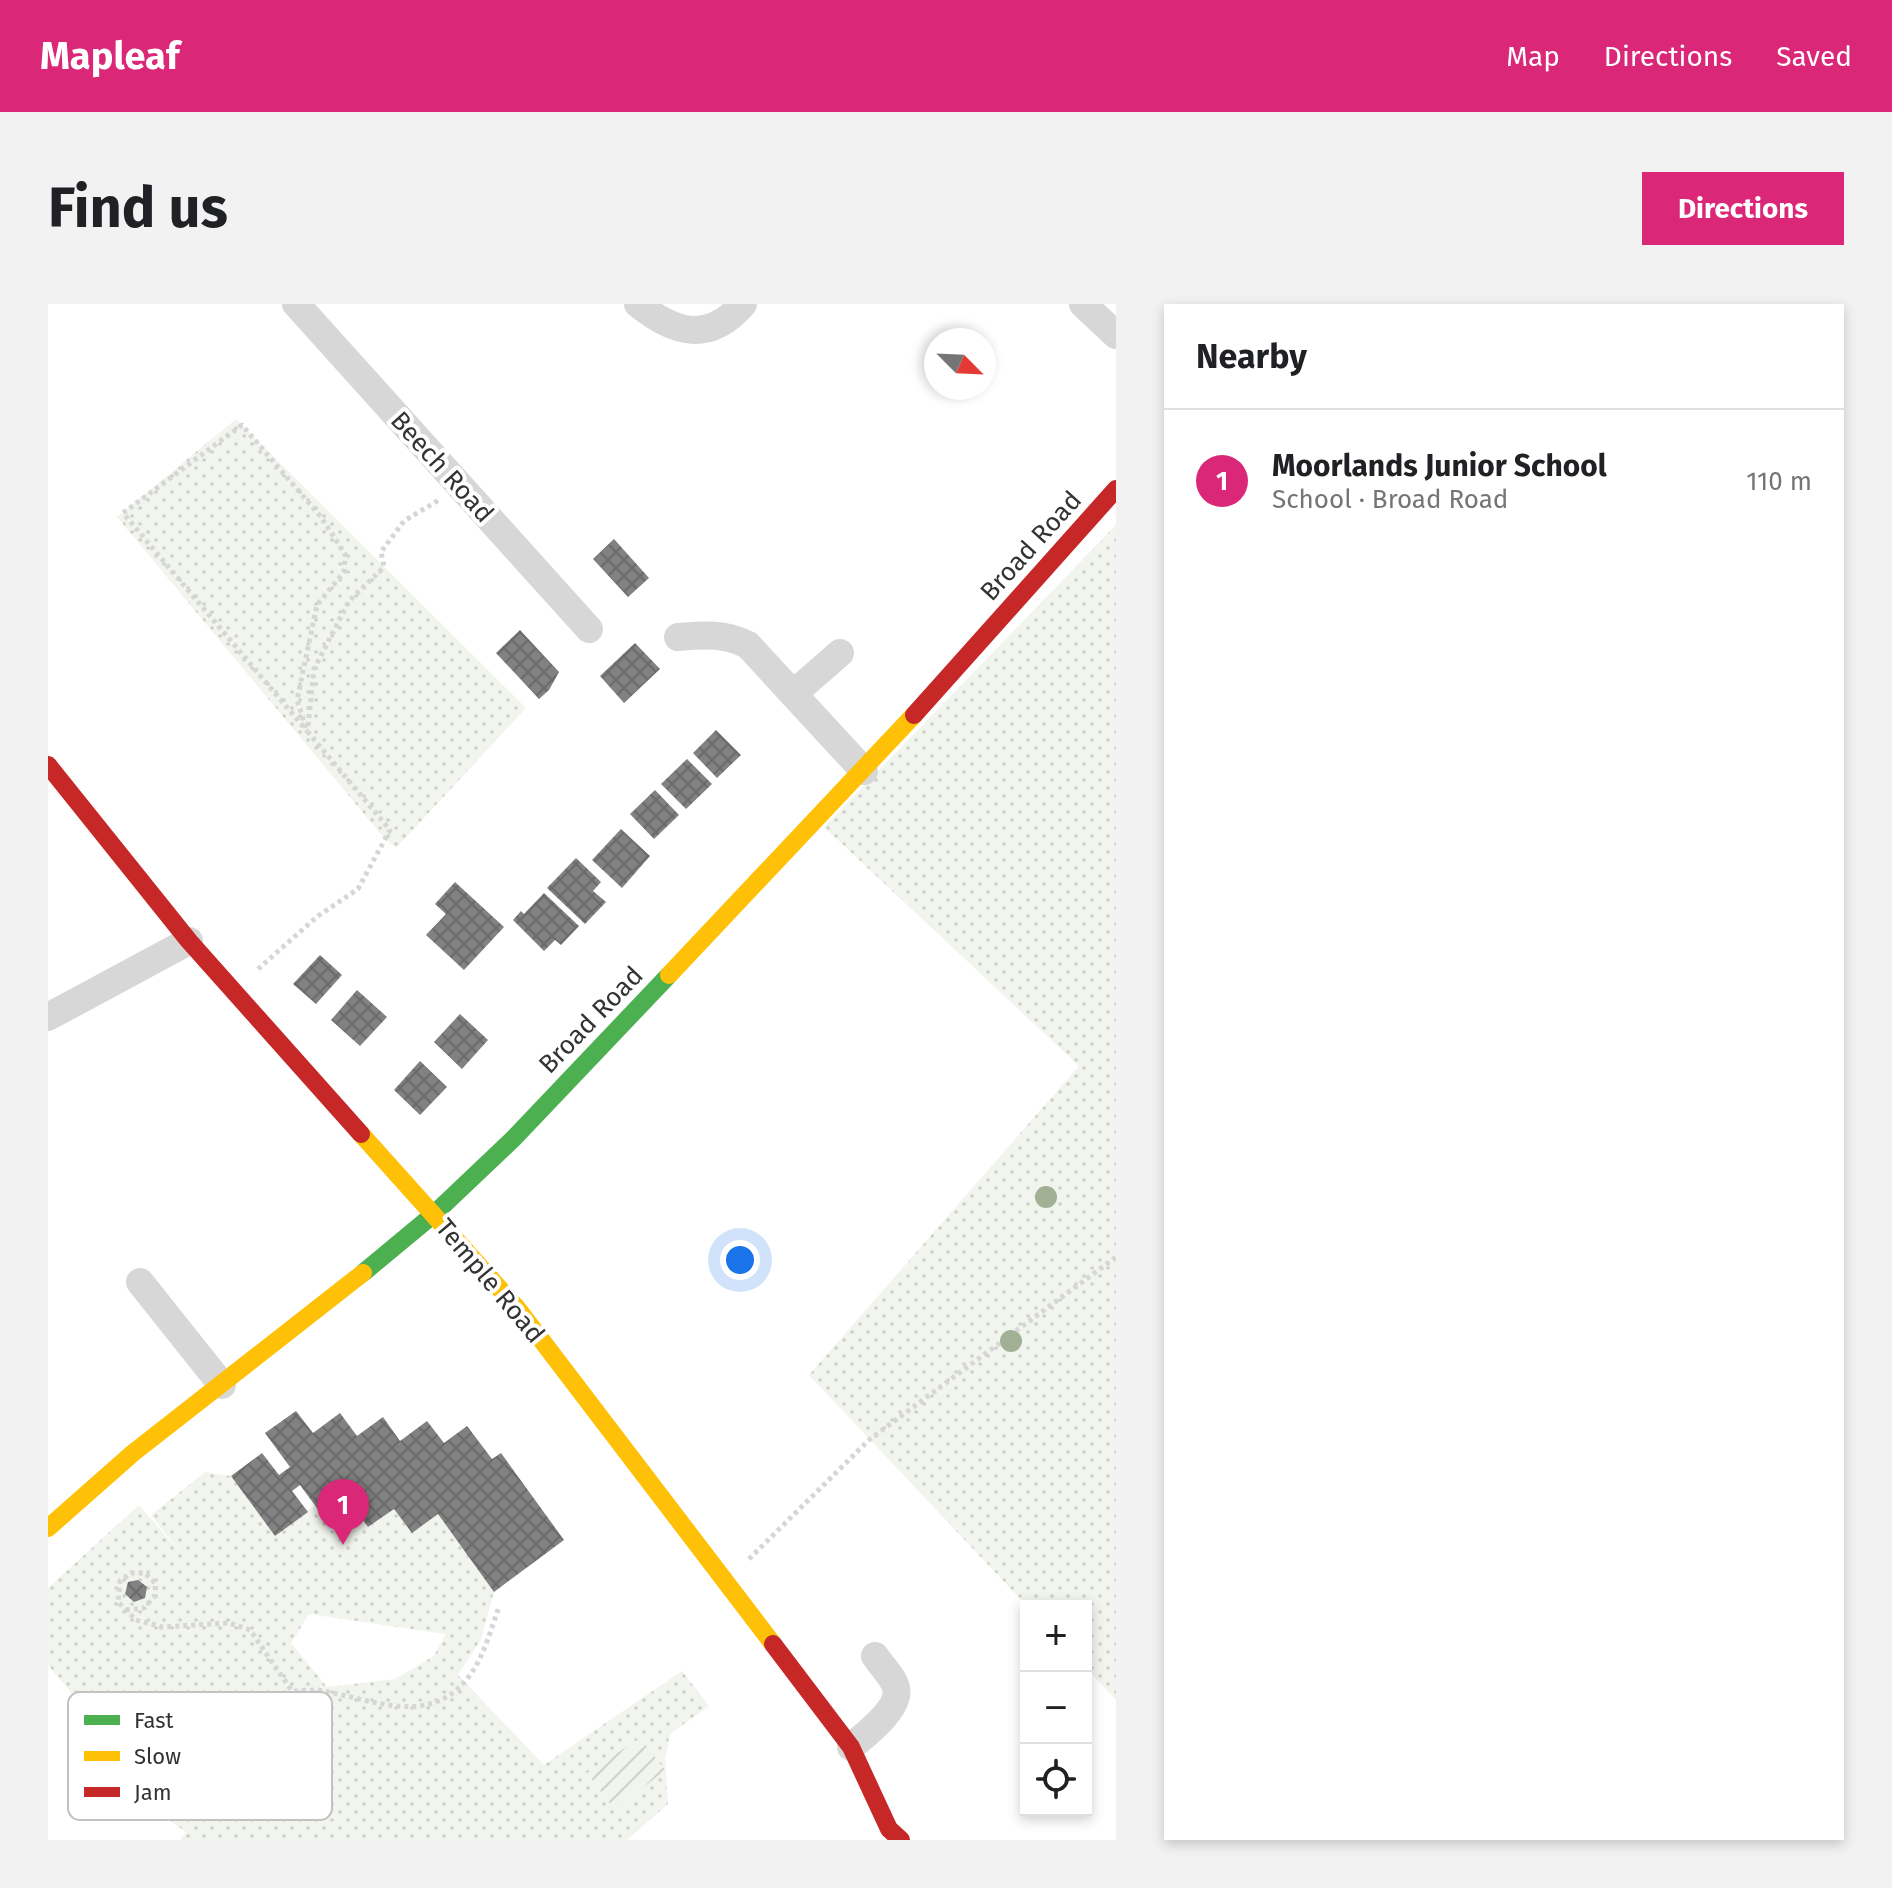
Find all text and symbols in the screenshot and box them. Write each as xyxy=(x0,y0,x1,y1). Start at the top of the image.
text: Mapleaf xyxy=(40,33,179,79)
text: Map xyxy=(1506,40,1560,73)
text: Directions xyxy=(1604,40,1732,73)
text: Saved xyxy=(1776,40,1852,73)
button: Directions xyxy=(1642,172,1844,245)
text: Find us xyxy=(48,175,228,242)
north arrow xyxy=(924,328,996,400)
text: Nearby xyxy=(1196,336,1307,377)
street label: Beech Road xyxy=(384,405,500,529)
text: Moorlands Junior School xyxy=(1272,448,1607,484)
text: 1 xyxy=(1216,466,1228,497)
text: 110 m xyxy=(1746,466,1812,497)
text: School · Broad Road xyxy=(1272,484,1508,515)
street label: Broad Road xyxy=(974,485,1088,607)
street label: Broad Road xyxy=(532,960,650,1080)
street label: Temple Road xyxy=(429,1213,551,1349)
your location xyxy=(720,1240,760,1280)
pin: 1 xyxy=(317,1479,369,1545)
map controls xyxy=(1020,1600,1092,1816)
button: + xyxy=(1020,1600,1092,1672)
button: − xyxy=(1020,1672,1092,1744)
legend xyxy=(68,1692,332,1820)
text: Fast xyxy=(134,1707,174,1734)
text: Slow xyxy=(134,1743,181,1770)
button: locate xyxy=(1020,1744,1092,1816)
text: Jam xyxy=(134,1779,172,1806)

